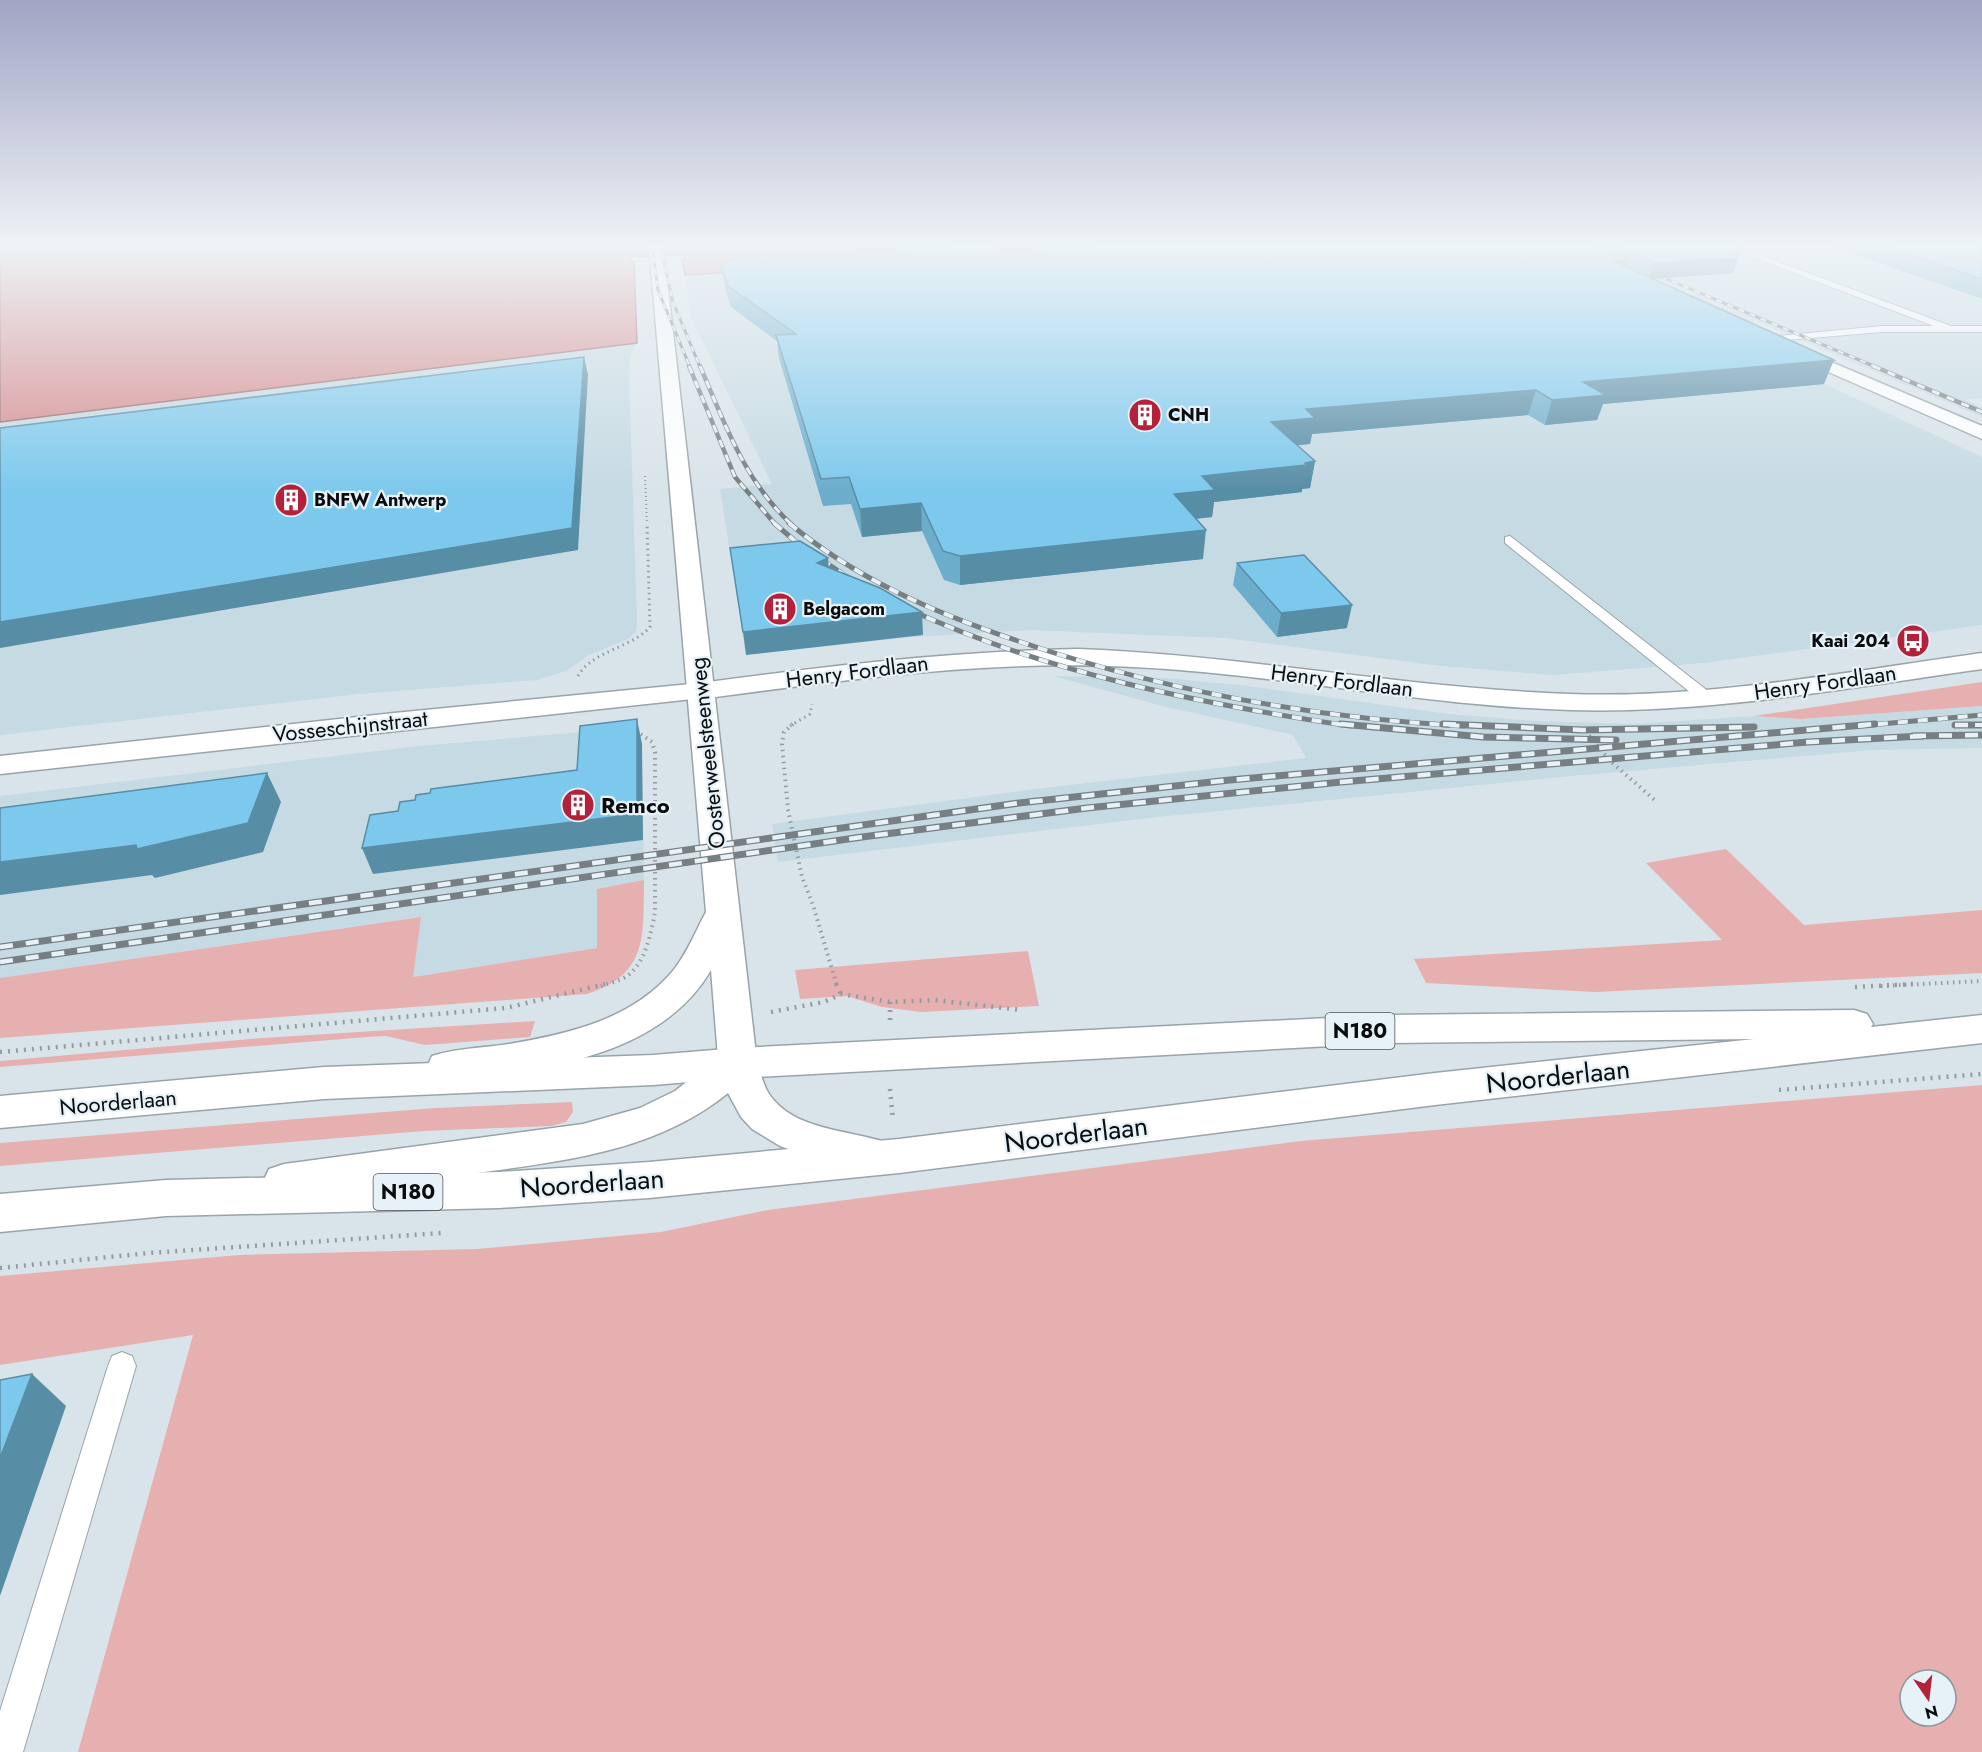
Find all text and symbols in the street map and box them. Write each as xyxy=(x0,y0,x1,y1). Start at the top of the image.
building icon: CNH xyxy=(1127,397,1163,433)
place label: CNH xyxy=(1168,402,1209,428)
building icon: BNFW Antwerp xyxy=(273,482,309,518)
place label: BNFW Antwerp xyxy=(314,487,446,513)
building icon: Belgacom xyxy=(762,591,798,627)
place label: Belgacom xyxy=(803,596,885,622)
bus stop icon: Kaai 204 xyxy=(1895,623,1931,659)
place label: Kaai 204 xyxy=(1811,628,1890,654)
street label: Henry Fordlaan xyxy=(784,646,930,696)
street label: Henry Fordlaan xyxy=(1269,655,1415,705)
street label: Oosterweelsteenweg xyxy=(681,656,733,850)
street label: Henry Fordlaan xyxy=(1752,656,1898,708)
street label: Vosseschijnstraat xyxy=(271,702,430,750)
building icon: Remco xyxy=(560,787,596,823)
place label: Remco xyxy=(601,789,670,821)
road number: N180 xyxy=(1326,1013,1394,1049)
street label: Noorderlaan xyxy=(1484,1049,1632,1103)
street label: Noorderlaan xyxy=(58,1081,178,1123)
street label: Noorderlaan xyxy=(1002,1106,1150,1162)
street label: Noorderlaan xyxy=(519,1159,665,1207)
road number: N180 xyxy=(374,1174,442,1210)
north arrow xyxy=(1898,1668,1958,1728)
text: N xyxy=(1923,1699,1940,1725)

